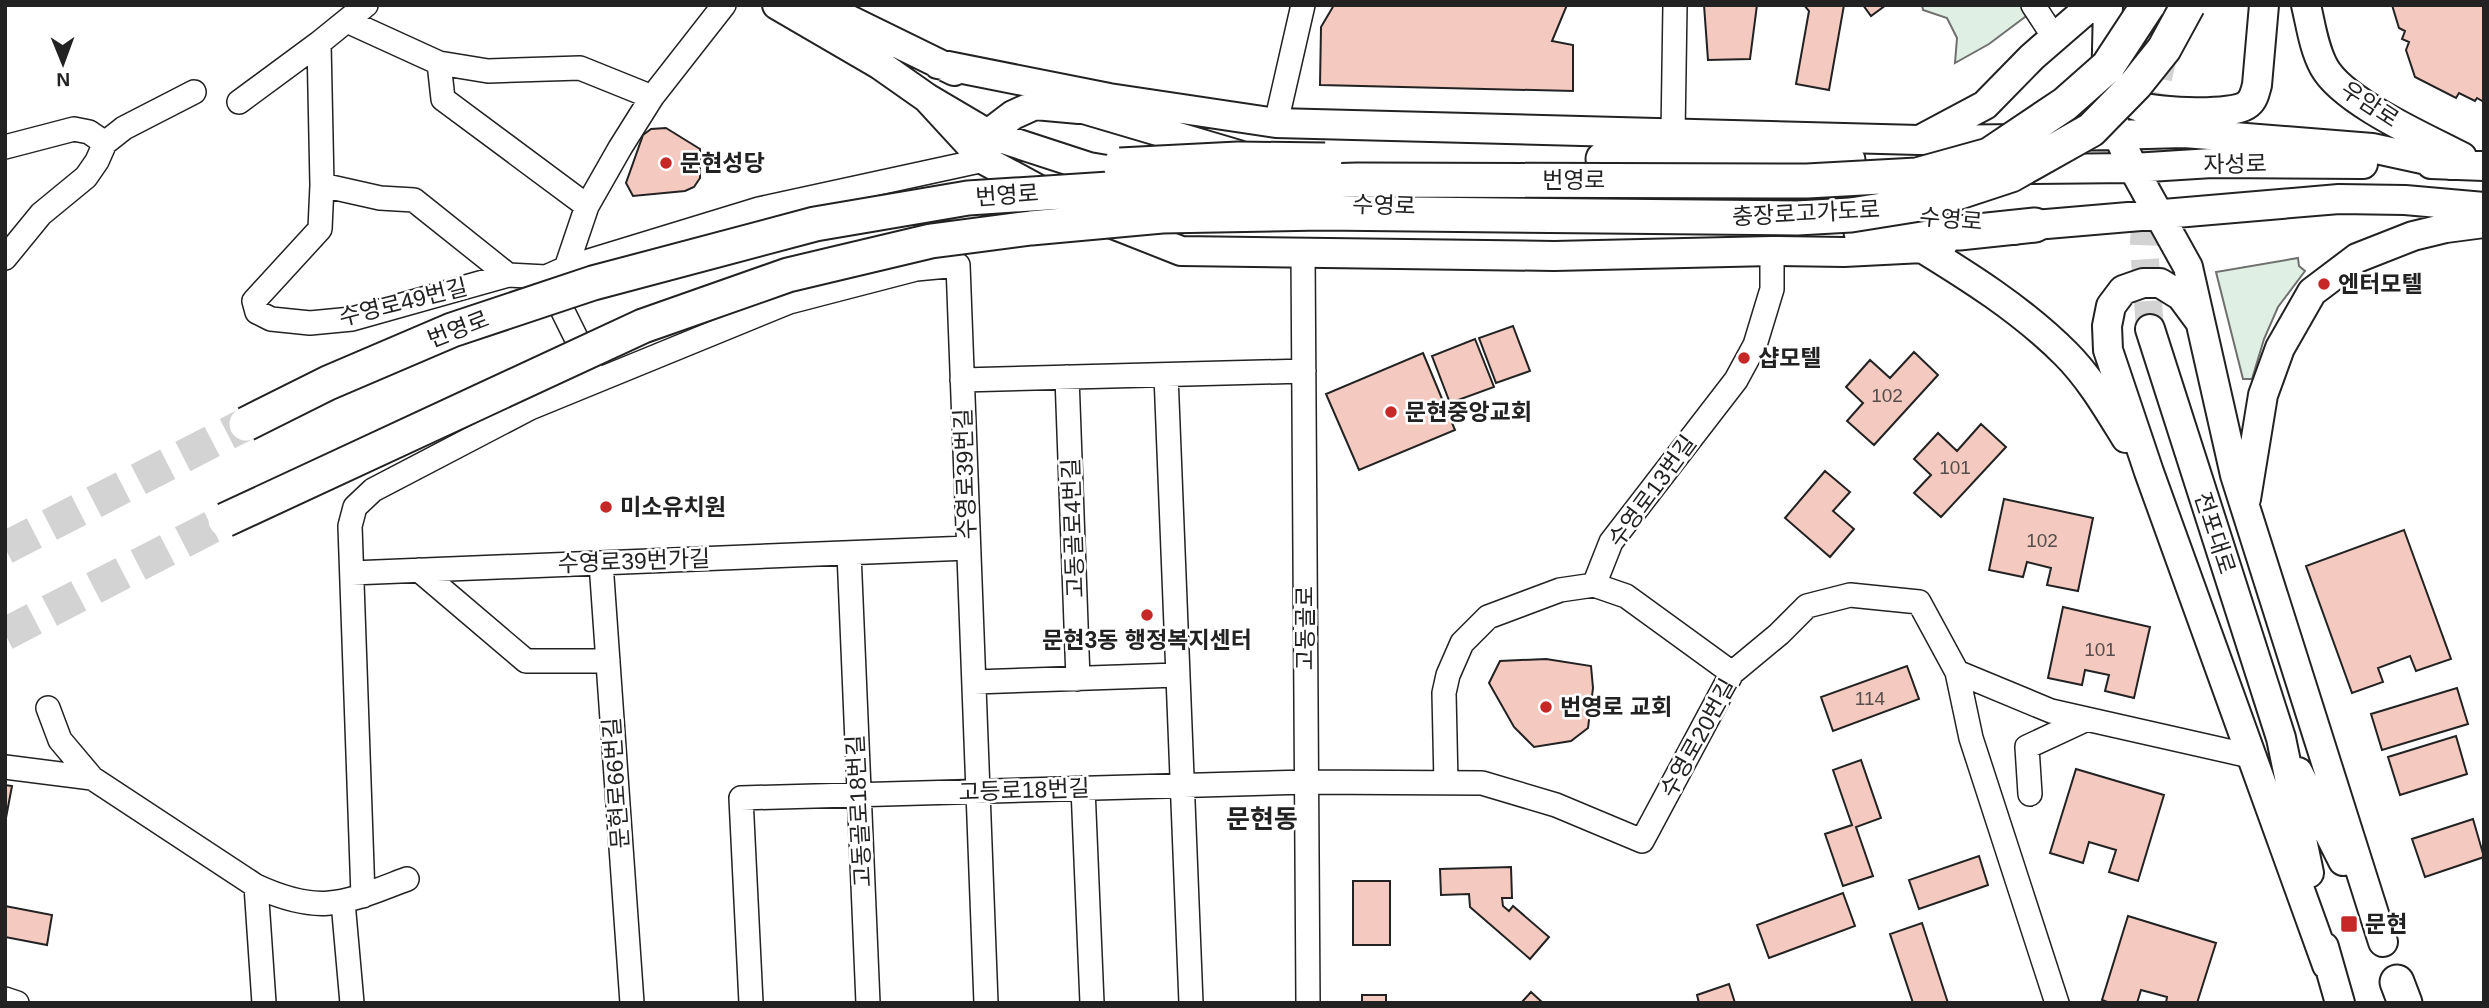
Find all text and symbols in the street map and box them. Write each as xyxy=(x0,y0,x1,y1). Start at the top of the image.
north arrow xyxy=(28,28,98,98)
text: N xyxy=(56,69,70,90)
street label: 우암로 xyxy=(2336,76,2404,132)
place label: 문현성당 xyxy=(680,150,765,176)
street label: 자성로 xyxy=(2203,150,2267,178)
marker: 문현성당 xyxy=(658,155,674,171)
street label: 번영로 xyxy=(1542,167,1606,193)
street label: 번영로 xyxy=(974,180,1040,210)
street label: 수영로 xyxy=(1352,191,1416,219)
street label: 충장로고가도로 xyxy=(1731,196,1881,230)
street label: 수영로 xyxy=(1918,203,1984,235)
place label: 엔터모텔 xyxy=(2338,271,2423,297)
street label: 수영로49번길 xyxy=(336,273,470,331)
marker: 엔터모텔 xyxy=(2316,276,2332,292)
street label: 번영로 xyxy=(424,305,492,353)
place label: 샵모텔 xyxy=(1758,345,1821,371)
marker: 샵모텔 xyxy=(1736,350,1752,366)
house number: 102 xyxy=(1871,385,1903,406)
place label: 문현중앙교회 xyxy=(1405,399,1532,425)
marker: 문현중앙교회 xyxy=(1383,404,1399,420)
street label: 수영로39번길 xyxy=(950,408,980,540)
street label: 수영로13번길 xyxy=(1603,430,1701,552)
house number: 101 xyxy=(1939,457,1971,478)
street label: 고동골로4번길 xyxy=(1058,458,1088,598)
street label: 전포대로 xyxy=(2190,489,2240,577)
place label: 미소유치원 xyxy=(620,494,726,520)
marker: 미소유치원 xyxy=(598,499,614,515)
house number: 102 xyxy=(2026,530,2058,551)
street label: 수영로39번가길 xyxy=(557,545,711,577)
street label: 고동골로 xyxy=(1292,586,1318,670)
marker: 문현3동 행정복지센터 xyxy=(1139,607,1155,623)
place label: 문현3동 행정복지센터 xyxy=(1042,627,1252,653)
house number: 101 xyxy=(2084,639,2116,660)
street label: 수영로20번길 xyxy=(1655,674,1741,802)
house number: 114 xyxy=(1855,688,1886,709)
place label: 번영로 교회 xyxy=(1560,694,1672,720)
marker: 번영로 교회 xyxy=(1538,699,1554,715)
street label: 문현로66번길 xyxy=(598,717,634,849)
street label: 고동골로18번길 xyxy=(842,734,876,888)
street label: 고등로18번길 xyxy=(958,775,1090,805)
district label: 문현동 xyxy=(1226,804,1298,834)
place label: 문현 xyxy=(2365,911,2407,937)
marker: 문현 xyxy=(2339,914,2359,934)

